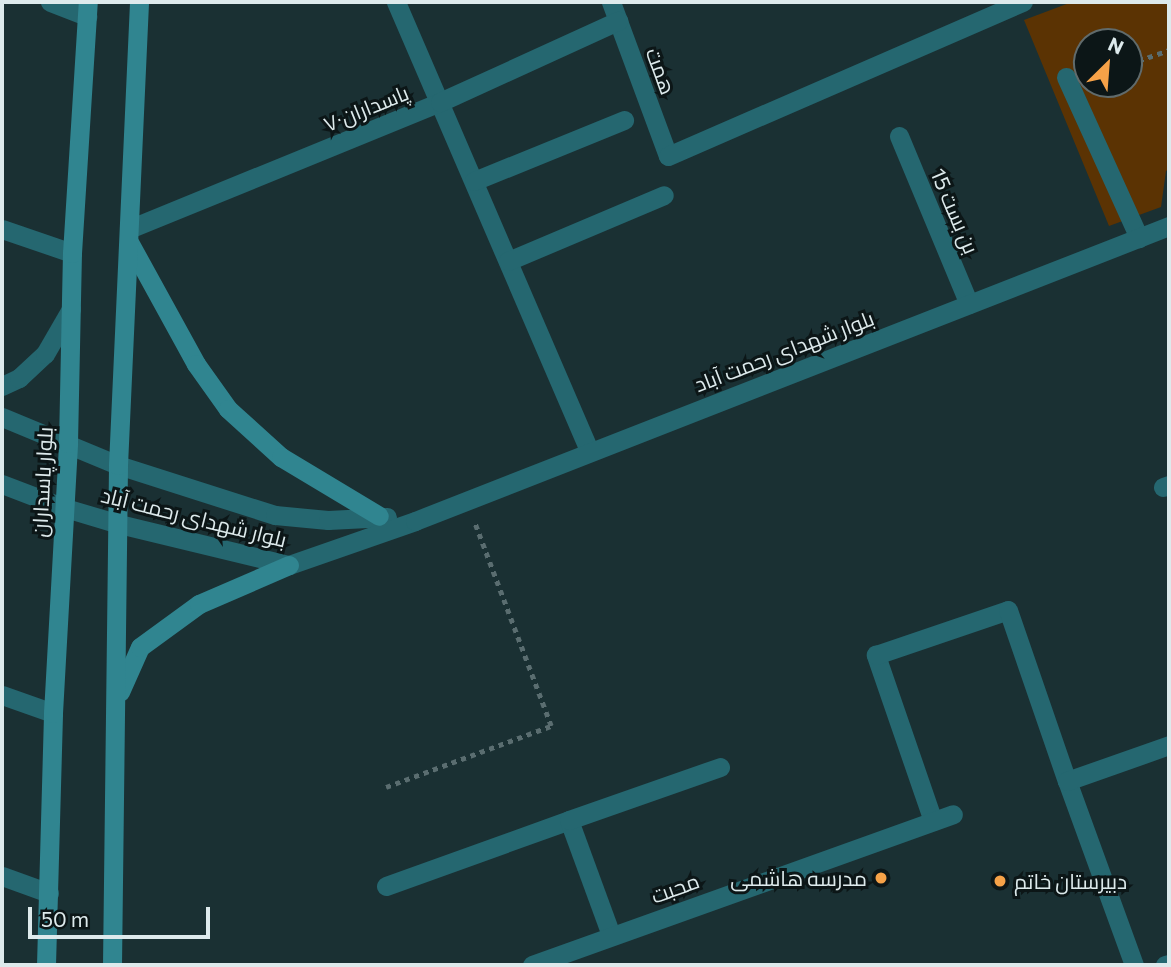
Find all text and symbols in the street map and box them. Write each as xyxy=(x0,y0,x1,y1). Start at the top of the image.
north arrow xyxy=(1073,28,1143,98)
text: N xyxy=(1105,32,1128,59)
street label: همت xyxy=(641,44,681,98)
street label: پاسداران۷۰ xyxy=(320,80,412,136)
street label: بن بست 15 xyxy=(926,165,984,257)
street label: بلوار شهدای رحمت آباد xyxy=(691,305,877,397)
street label: بلوار پاسداران xyxy=(27,426,57,538)
street label: بلوار شهدای رحمت آباد xyxy=(99,482,289,552)
place label: مدرسه هاشمی xyxy=(730,865,867,891)
street label: محبت xyxy=(647,868,703,908)
place label: دبیرستان خاتم xyxy=(1014,868,1127,894)
marker: مدرسه هاشمی xyxy=(873,870,889,886)
marker: دبیرستان خاتم xyxy=(992,873,1008,889)
scale bar xyxy=(32,894,214,938)
text: 50 m xyxy=(41,906,89,931)

